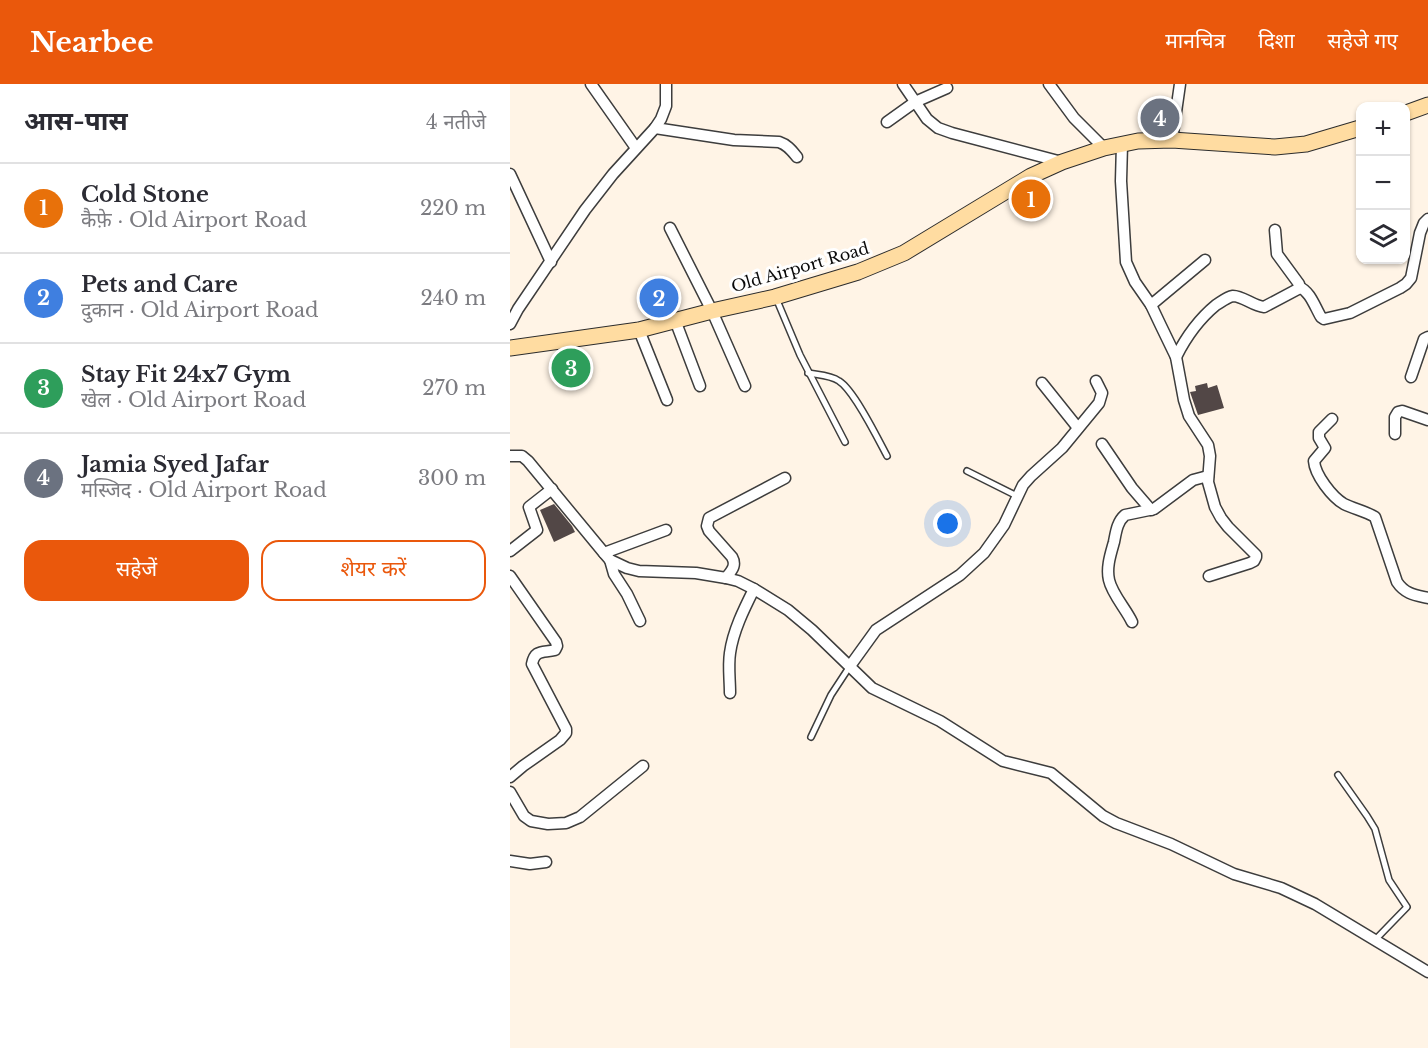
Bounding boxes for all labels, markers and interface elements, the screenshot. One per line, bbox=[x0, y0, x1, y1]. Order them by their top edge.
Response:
text: Nearbee bbox=[30, 25, 154, 60]
text: मानचित्र bbox=[1165, 28, 1225, 54]
text: दिशा bbox=[1258, 28, 1295, 54]
text: सहेजे गए bbox=[1328, 28, 1398, 54]
pin: 4 bbox=[1140, 96, 1180, 141]
map controls bbox=[1356, 102, 1410, 264]
button: + bbox=[1356, 102, 1410, 156]
text: आस-पास bbox=[24, 105, 128, 137]
text: 4 नतीजे bbox=[426, 110, 486, 134]
button: − bbox=[1356, 156, 1410, 210]
pin: 1 bbox=[1012, 176, 1050, 222]
text: Cold Stone bbox=[81, 181, 209, 208]
text: 1 bbox=[39, 196, 48, 220]
text: 220 m bbox=[420, 196, 486, 220]
text: कैफ़े · Old Airport Road bbox=[81, 208, 307, 232]
button: layers bbox=[1356, 210, 1410, 264]
street label: Old Airport Road bbox=[729, 238, 871, 296]
text: Pets and Care bbox=[81, 271, 238, 298]
pin: 2 bbox=[640, 276, 678, 320]
text: 2 bbox=[37, 286, 50, 310]
text: 240 m bbox=[421, 286, 486, 310]
text: दुकान · Old Airport Road bbox=[81, 298, 319, 322]
pin: 3 bbox=[552, 346, 590, 390]
text: Stay Fit 24x7 Gym bbox=[81, 361, 291, 388]
text: 3 bbox=[37, 376, 50, 400]
text: 270 m bbox=[422, 376, 486, 400]
text: खेल · Old Airport Road bbox=[81, 388, 306, 412]
text: Jamia Syed Jafar bbox=[81, 451, 269, 478]
text: 4 bbox=[37, 466, 50, 490]
text: 300 m bbox=[418, 466, 486, 490]
text: मस्जिद · Old Airport Road bbox=[81, 478, 327, 502]
your location bbox=[933, 509, 962, 538]
button: सहेजें bbox=[24, 540, 249, 601]
button: शेयर करें bbox=[261, 540, 486, 601]

